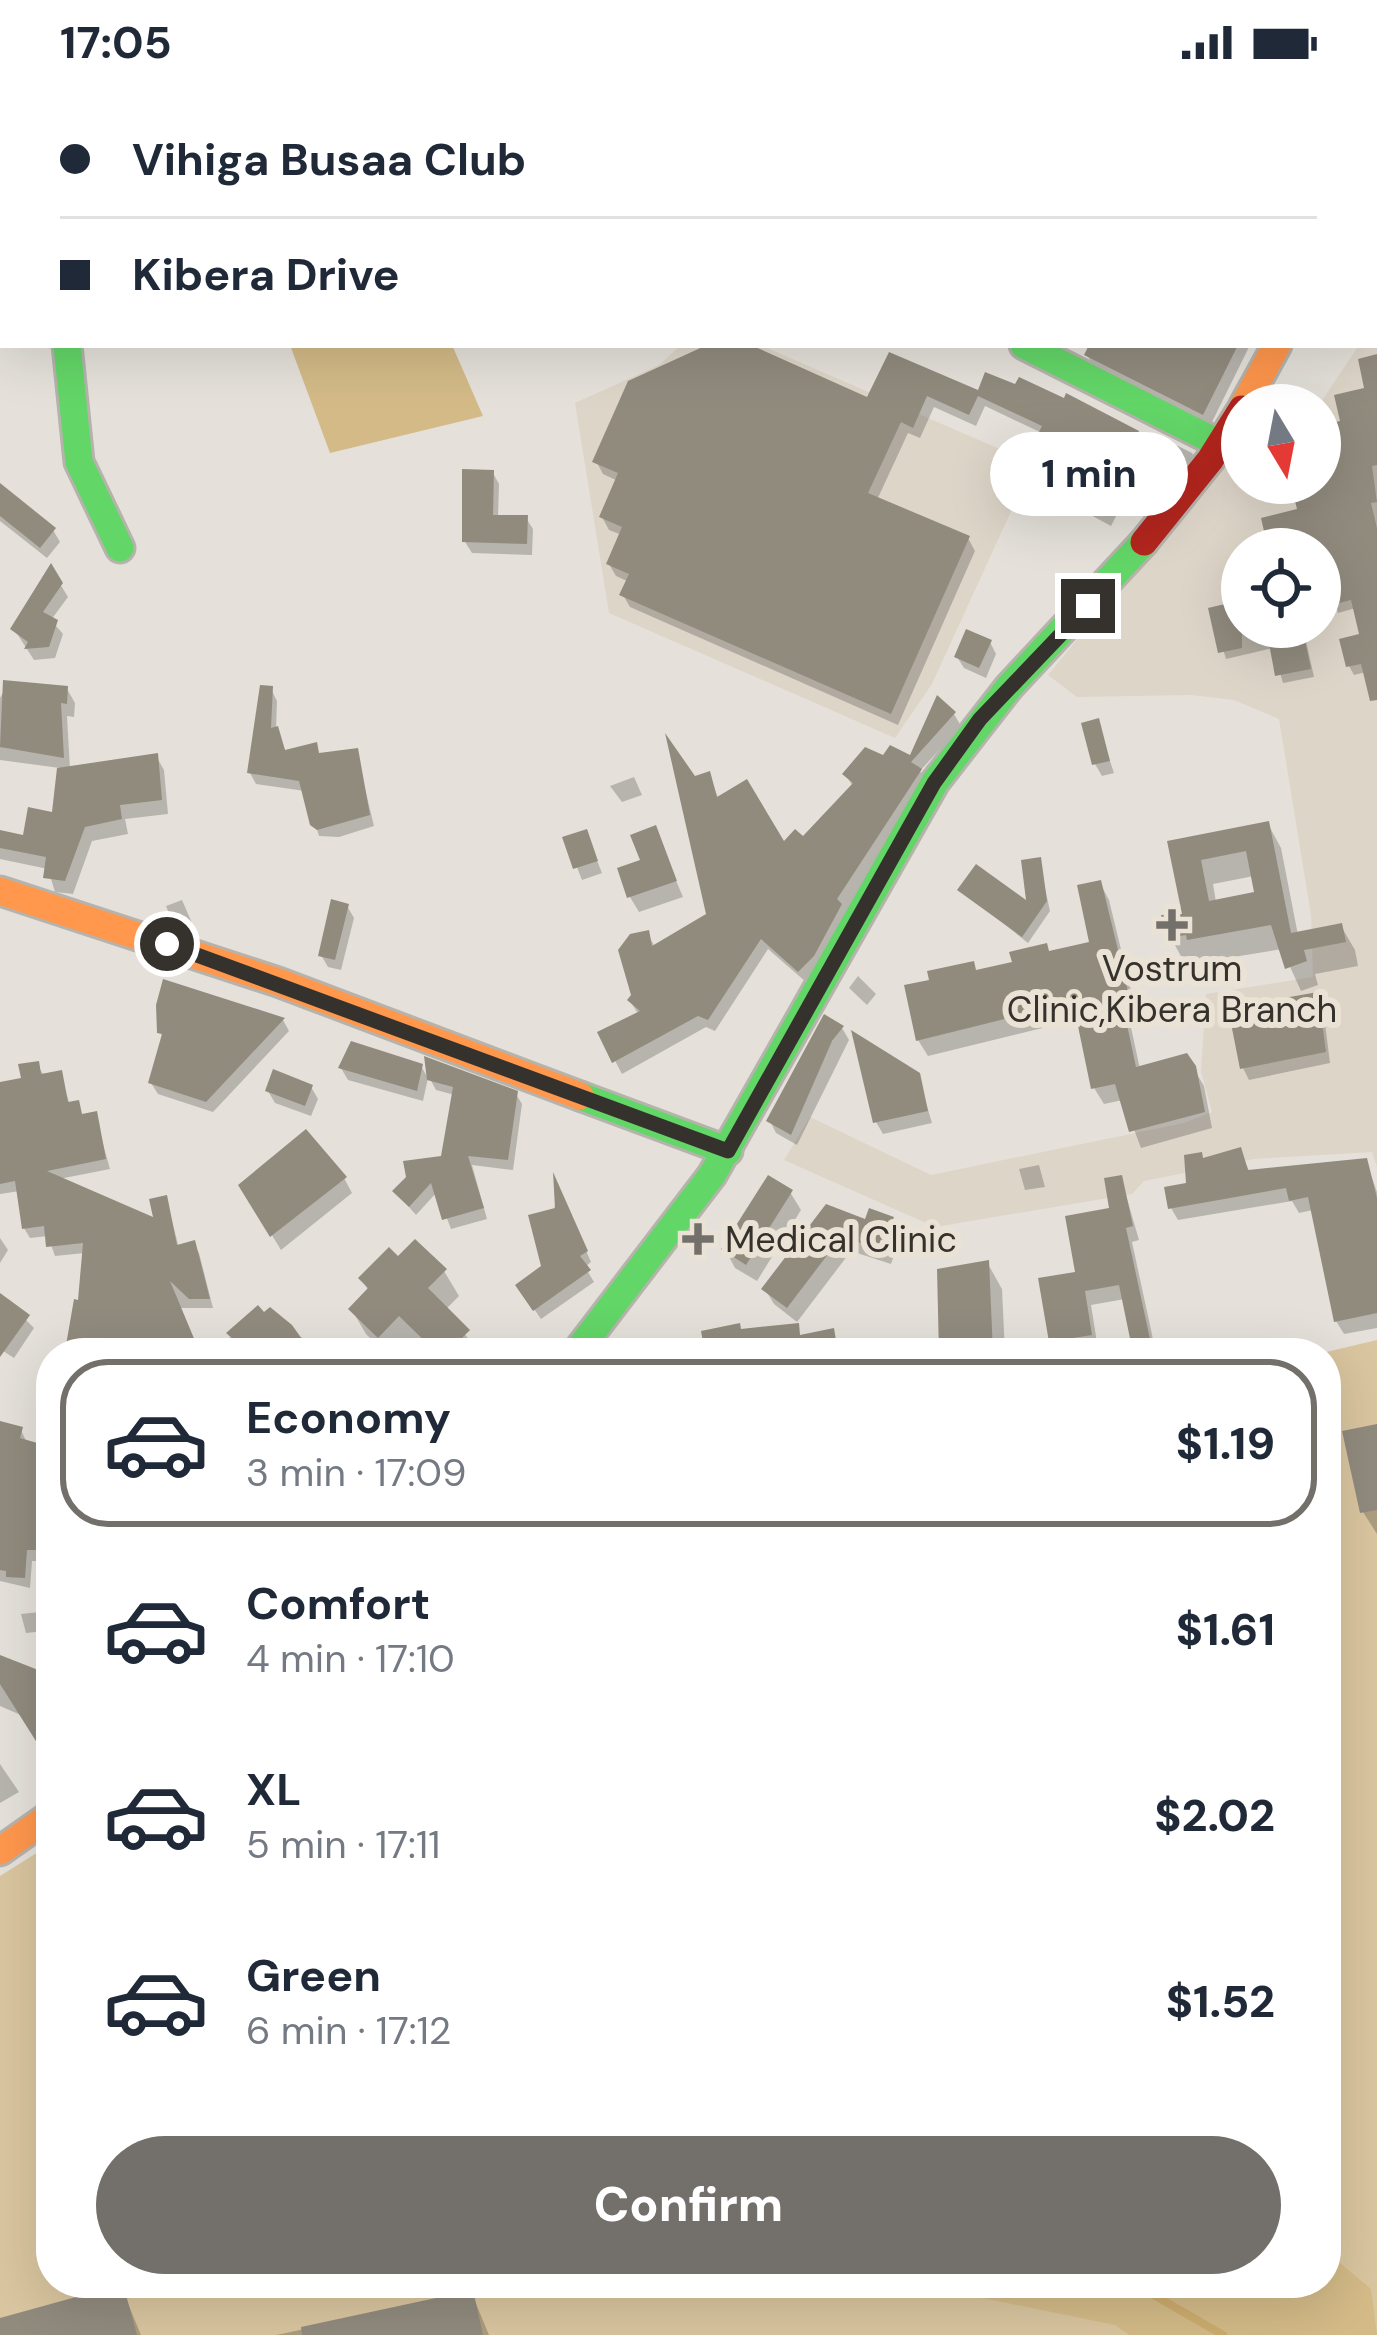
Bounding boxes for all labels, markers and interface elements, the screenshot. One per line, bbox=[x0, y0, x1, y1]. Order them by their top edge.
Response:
text: 17:05 bbox=[60, 13, 172, 72]
text: Vihiga Busaa Club bbox=[132, 130, 526, 189]
text: Kibera Drive bbox=[132, 245, 400, 304]
north arrow bbox=[1221, 384, 1341, 504]
map controls bbox=[1221, 384, 1341, 648]
callout: 1 min bbox=[989, 432, 1187, 516]
text: 1 min bbox=[1041, 448, 1137, 499]
button: locate bbox=[1221, 528, 1341, 648]
route end bbox=[1061, 579, 1115, 633]
marker: Vostrum Clinic,Kibera Branch bbox=[1156, 909, 1188, 941]
route start bbox=[140, 917, 194, 971]
place label: Vostrum Clinic,Kibera Branch bbox=[1007, 945, 1337, 1033]
place label: Medical Clinic bbox=[725, 1216, 957, 1263]
marker: Medical Clinic bbox=[682, 1223, 714, 1255]
text: Economy bbox=[246, 1388, 451, 1447]
icon: car bbox=[102, 1389, 210, 1497]
text: $1.19 bbox=[1176, 1414, 1275, 1473]
text: 3 min · 17:09 bbox=[246, 1447, 466, 1498]
text: Comfort bbox=[246, 1574, 430, 1633]
icon: car bbox=[102, 1575, 210, 1683]
text: $1.61 bbox=[1176, 1600, 1275, 1659]
text: 4 min · 17:10 bbox=[246, 1633, 455, 1684]
text: XL bbox=[246, 1760, 301, 1819]
icon: car bbox=[102, 1761, 210, 1869]
text: $2.02 bbox=[1154, 1786, 1275, 1845]
text: 5 min · 17:11 bbox=[246, 1819, 440, 1870]
text: Green bbox=[246, 1946, 381, 2005]
icon: car bbox=[102, 1947, 210, 2055]
text: $1.52 bbox=[1166, 1972, 1275, 2031]
text: 6 min · 17:12 bbox=[246, 2005, 451, 2056]
button: Confirm bbox=[96, 2136, 1281, 2274]

